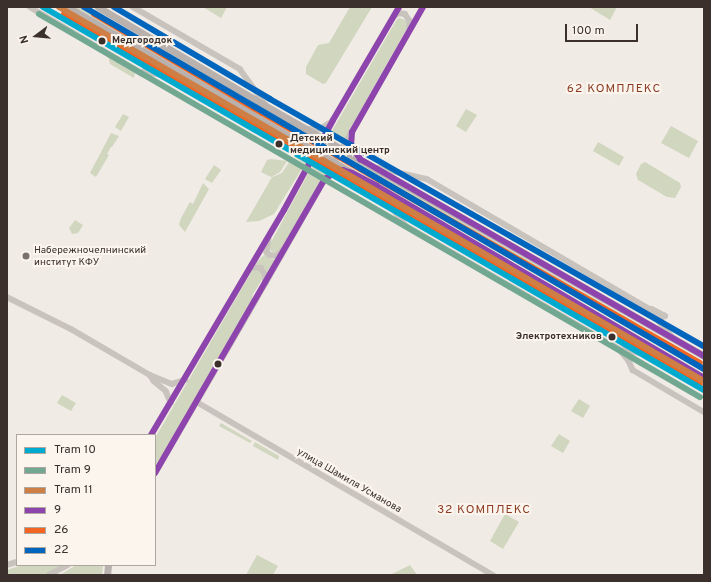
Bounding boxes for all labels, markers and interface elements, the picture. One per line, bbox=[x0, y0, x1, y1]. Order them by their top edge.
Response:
north arrow bbox=[16, 16, 56, 56]
scale bar bbox=[567, 16, 640, 42]
text: 100 m bbox=[572, 23, 605, 39]
text: N bbox=[17, 34, 32, 45]
marker: Медгородок bbox=[95, 34, 109, 48]
place label: Медгородок bbox=[112, 35, 172, 47]
district label: 62 КОМПЛЕКС bbox=[567, 83, 661, 97]
place label: Детский медицинский центр bbox=[290, 132, 390, 156]
marker: Детский медицинский центр bbox=[272, 137, 286, 151]
place label: Набережночелнинский институт КФУ bbox=[34, 244, 146, 268]
marker: Набережночелнинский институт КФУ bbox=[21, 251, 31, 261]
marker: Электротехников bbox=[605, 330, 619, 344]
place label: Электротехников bbox=[516, 331, 602, 343]
unlabelled marker bbox=[213, 359, 223, 369]
legend bbox=[16, 434, 156, 566]
text: Tram 10 bbox=[54, 442, 96, 458]
street label: улица Шамиля Усманова bbox=[295, 446, 403, 516]
text: Tram 9 bbox=[54, 462, 91, 478]
text: Tram 11 bbox=[54, 482, 93, 498]
text: 9 bbox=[54, 502, 61, 518]
district label: 32 КОМПЛЕКС bbox=[437, 504, 531, 518]
text: 26 bbox=[54, 522, 69, 538]
text: 22 bbox=[54, 542, 69, 558]

